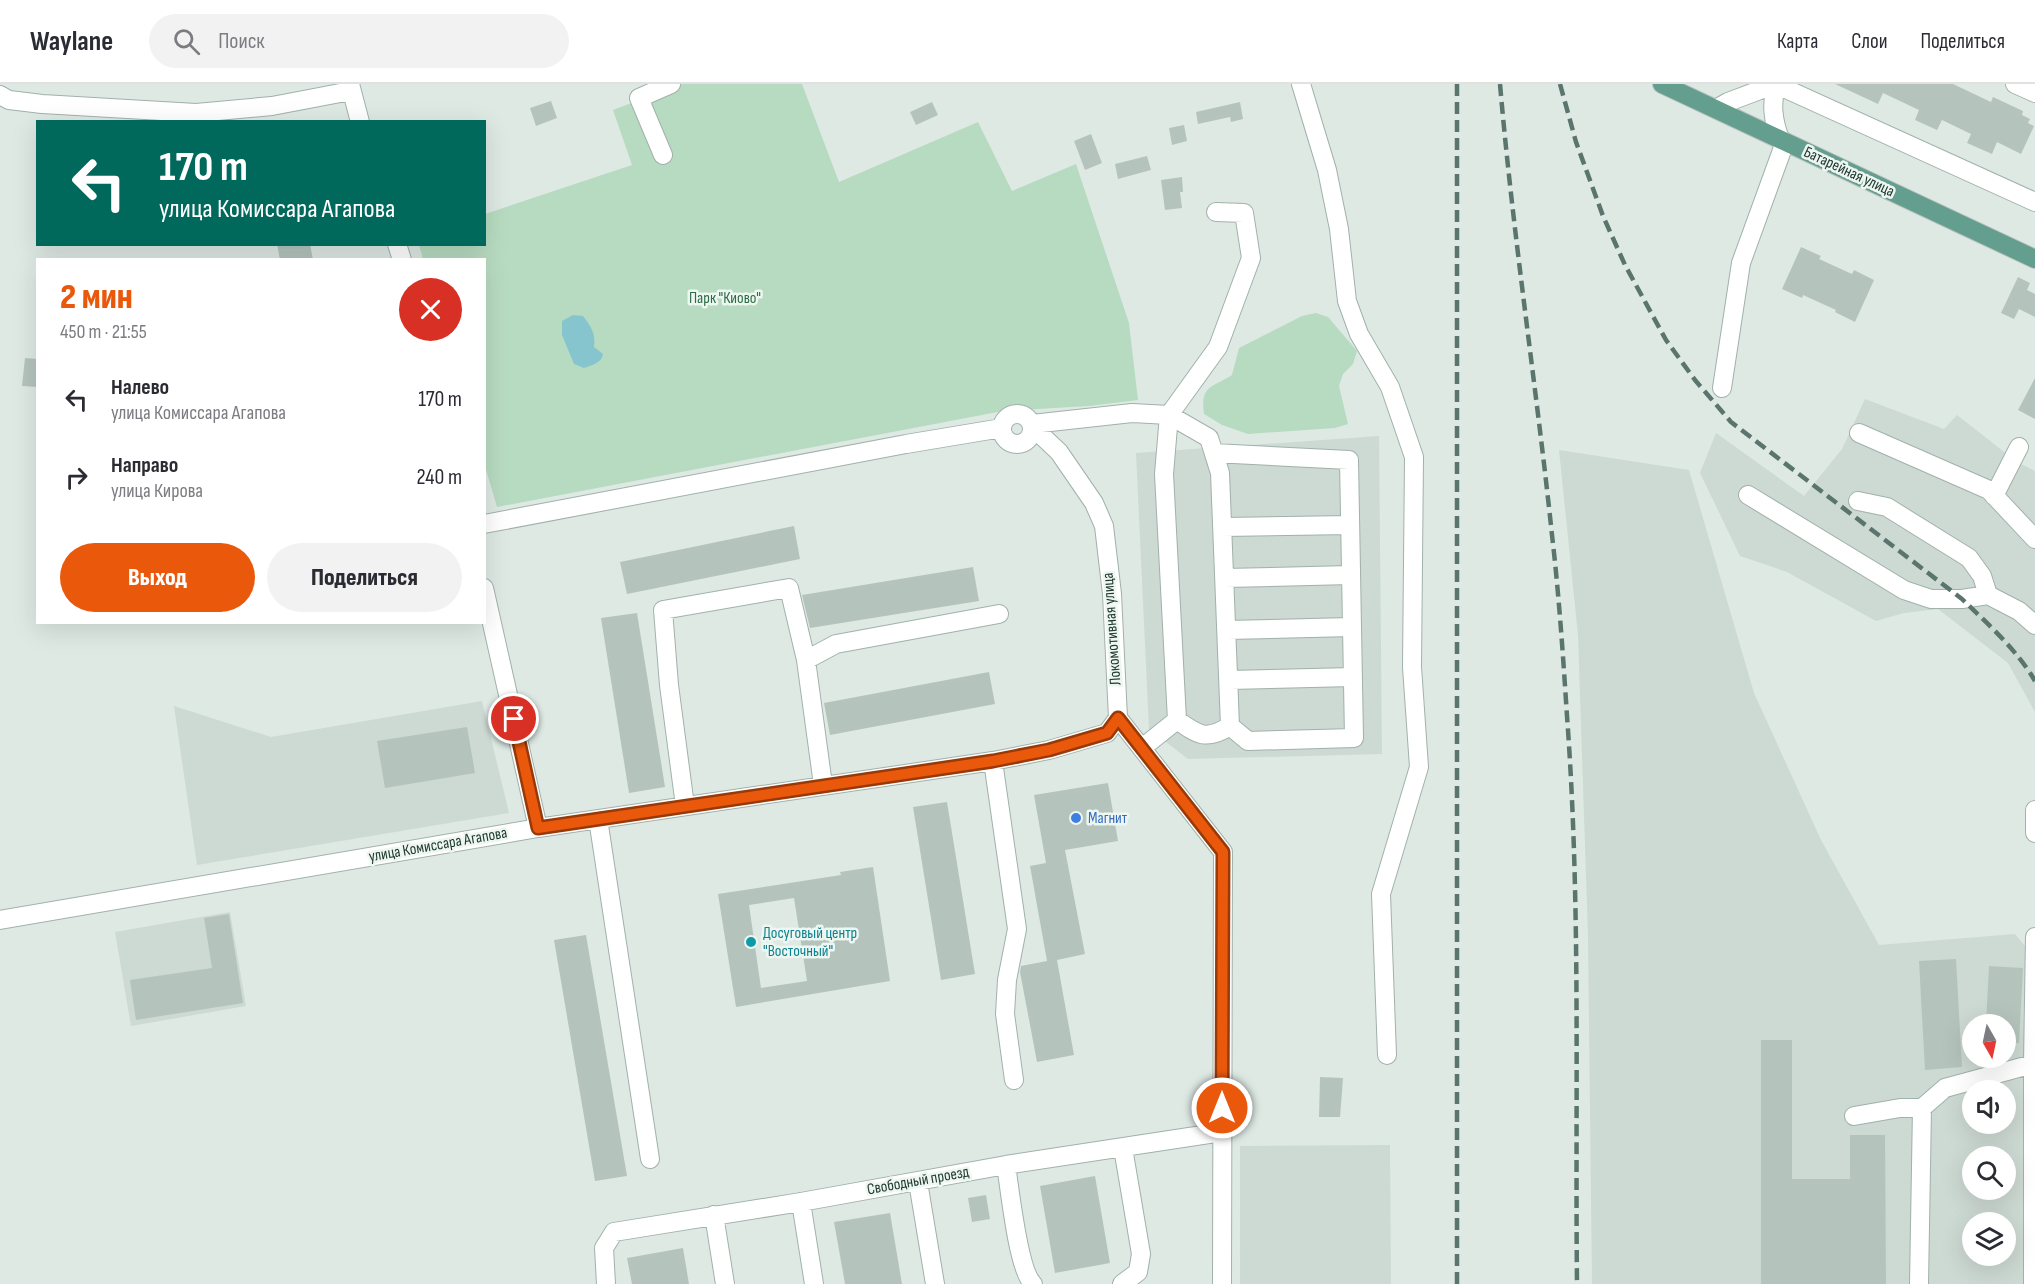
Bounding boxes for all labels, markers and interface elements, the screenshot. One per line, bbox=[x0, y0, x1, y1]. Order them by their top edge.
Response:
search box bbox=[149, 14, 569, 68]
text: Waylane bbox=[30, 25, 113, 58]
icon: search bbox=[170, 25, 203, 58]
text: Поиск bbox=[218, 28, 265, 55]
text: Карта bbox=[1777, 29, 1818, 54]
text: Слои bbox=[1851, 29, 1887, 54]
text: Поделиться bbox=[1920, 29, 2005, 54]
text: 170 m bbox=[159, 142, 248, 193]
street label: Батарейная улица bbox=[1801, 143, 1897, 201]
icon: left bbox=[60, 144, 138, 222]
text: улица Комиссара Агапова bbox=[159, 193, 395, 225]
text: 2 мин bbox=[60, 276, 133, 319]
button: close bbox=[399, 278, 462, 341]
park label: Парк "Киово" bbox=[689, 289, 761, 308]
text: 450 m · 21:55 bbox=[60, 320, 147, 344]
text: Налево bbox=[111, 374, 169, 401]
icon: left bbox=[60, 383, 93, 416]
text: 170 m bbox=[418, 386, 462, 413]
text: улица Комиссара Агапова bbox=[111, 401, 286, 425]
text: Направо bbox=[111, 452, 178, 479]
icon: right bbox=[60, 461, 93, 494]
text: 240 m bbox=[416, 464, 462, 491]
text: улица Кирова bbox=[111, 479, 203, 503]
button: Выход bbox=[60, 543, 255, 612]
button: Поделиться bbox=[267, 543, 462, 612]
street label: Локомотивная улица bbox=[1099, 572, 1125, 686]
pin bbox=[488, 693, 539, 744]
icon: arrive bbox=[497, 702, 530, 735]
place label: Магнит bbox=[1088, 809, 1128, 828]
marker: Магнит bbox=[1069, 811, 1083, 825]
street label: улица Комиссара Агапова bbox=[367, 823, 509, 867]
place label: Досуговый центр "Восточный" bbox=[763, 924, 857, 961]
marker: Досуговый центр "Восточный" bbox=[744, 935, 758, 949]
north arrow bbox=[1962, 1014, 2016, 1068]
map controls bbox=[1962, 1014, 2016, 1266]
position arrow bbox=[1190, 1076, 1254, 1140]
button: sound bbox=[1962, 1080, 2016, 1134]
button: search bbox=[1962, 1146, 2016, 1200]
street label: Свободный проезд bbox=[865, 1163, 971, 1199]
button: layers bbox=[1962, 1212, 2016, 1266]

